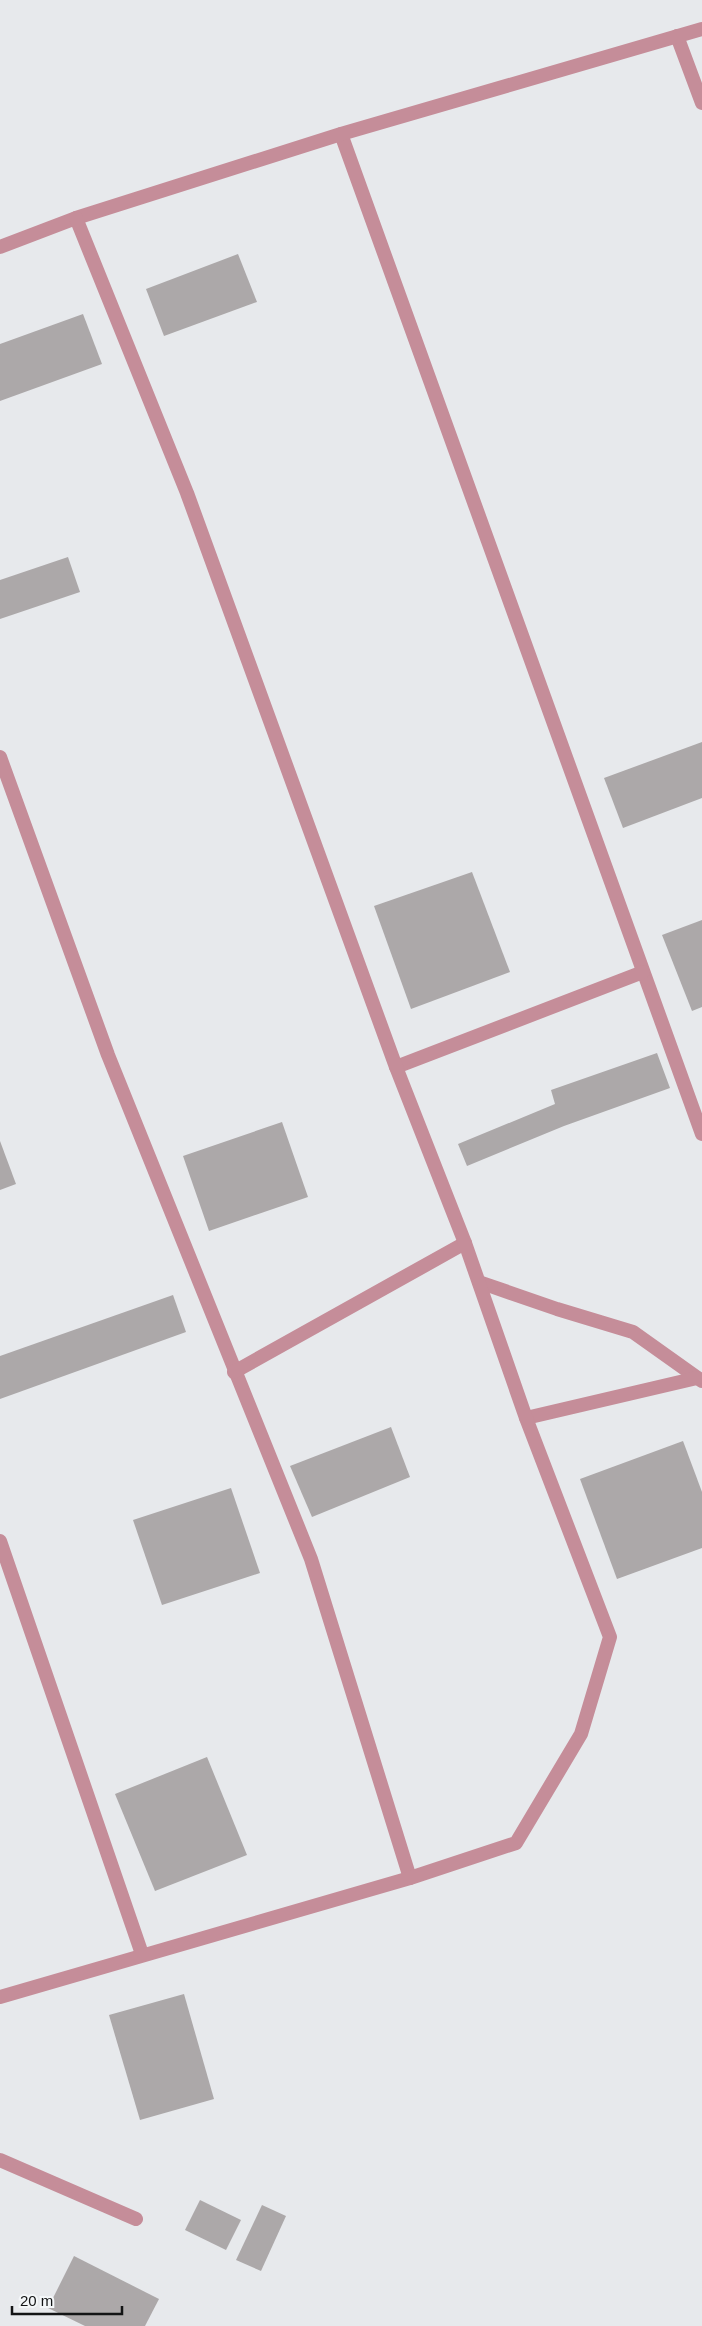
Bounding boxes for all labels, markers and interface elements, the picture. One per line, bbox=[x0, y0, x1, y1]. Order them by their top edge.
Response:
scale bar bbox=[12, 2284, 122, 2316]
text: 20 m bbox=[20, 2292, 53, 2309]

